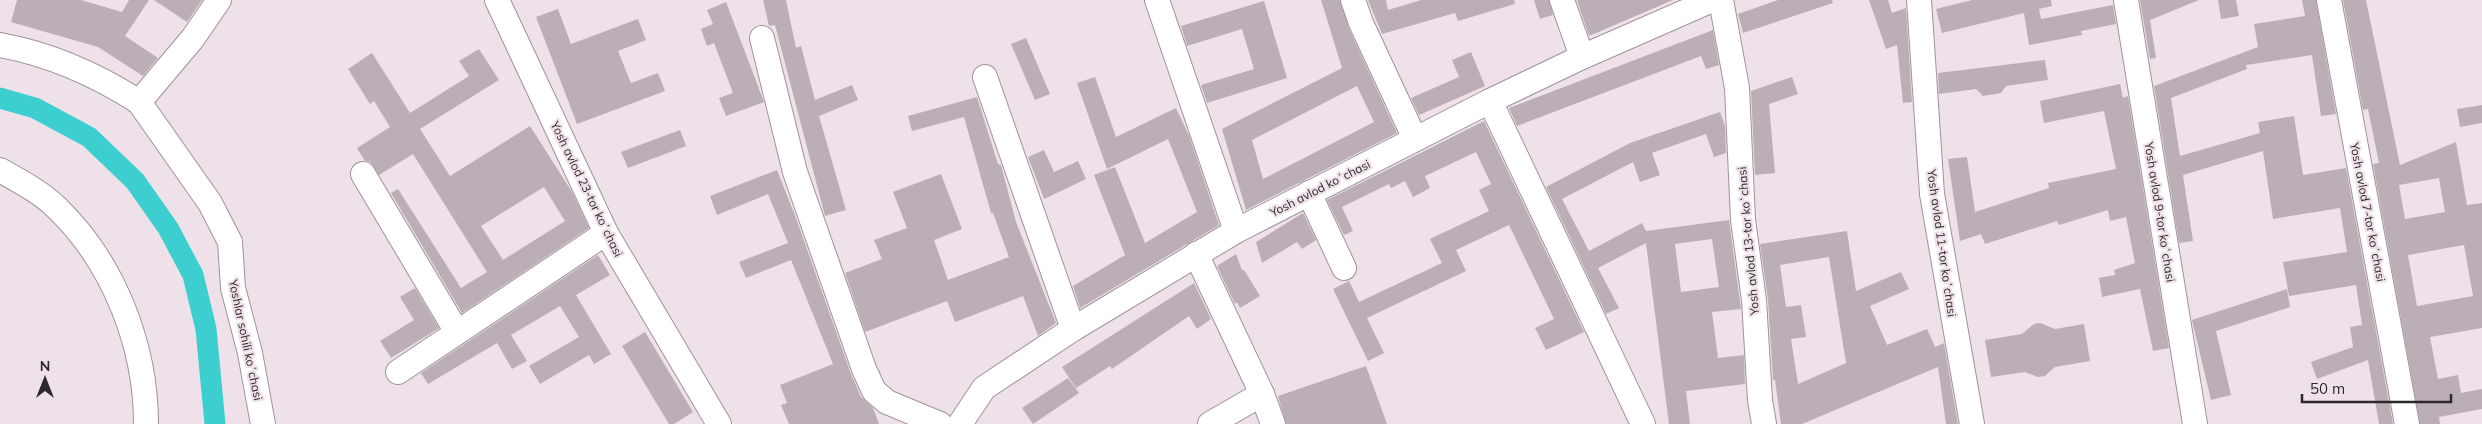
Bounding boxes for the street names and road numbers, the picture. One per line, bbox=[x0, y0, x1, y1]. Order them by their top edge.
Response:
street label: Yosh avlod 23-tor koʻchasi bbox=[547, 118, 626, 259]
street label: Yosh avlod 9-tor koʻchasi bbox=[2141, 140, 2178, 283]
street label: Yosh avlod 7-tor koʻchasi bbox=[2347, 140, 2389, 283]
street label: Yosh avlod koʻchasi bbox=[1266, 156, 1373, 220]
street label: Yosh avlod 13-tor koʻchasi bbox=[1734, 166, 1762, 317]
street label: Yosh avlod 11-tor koʻchasi bbox=[1924, 167, 1960, 318]
street label: Yoshlar sohili koʻchasi bbox=[226, 277, 266, 402]

